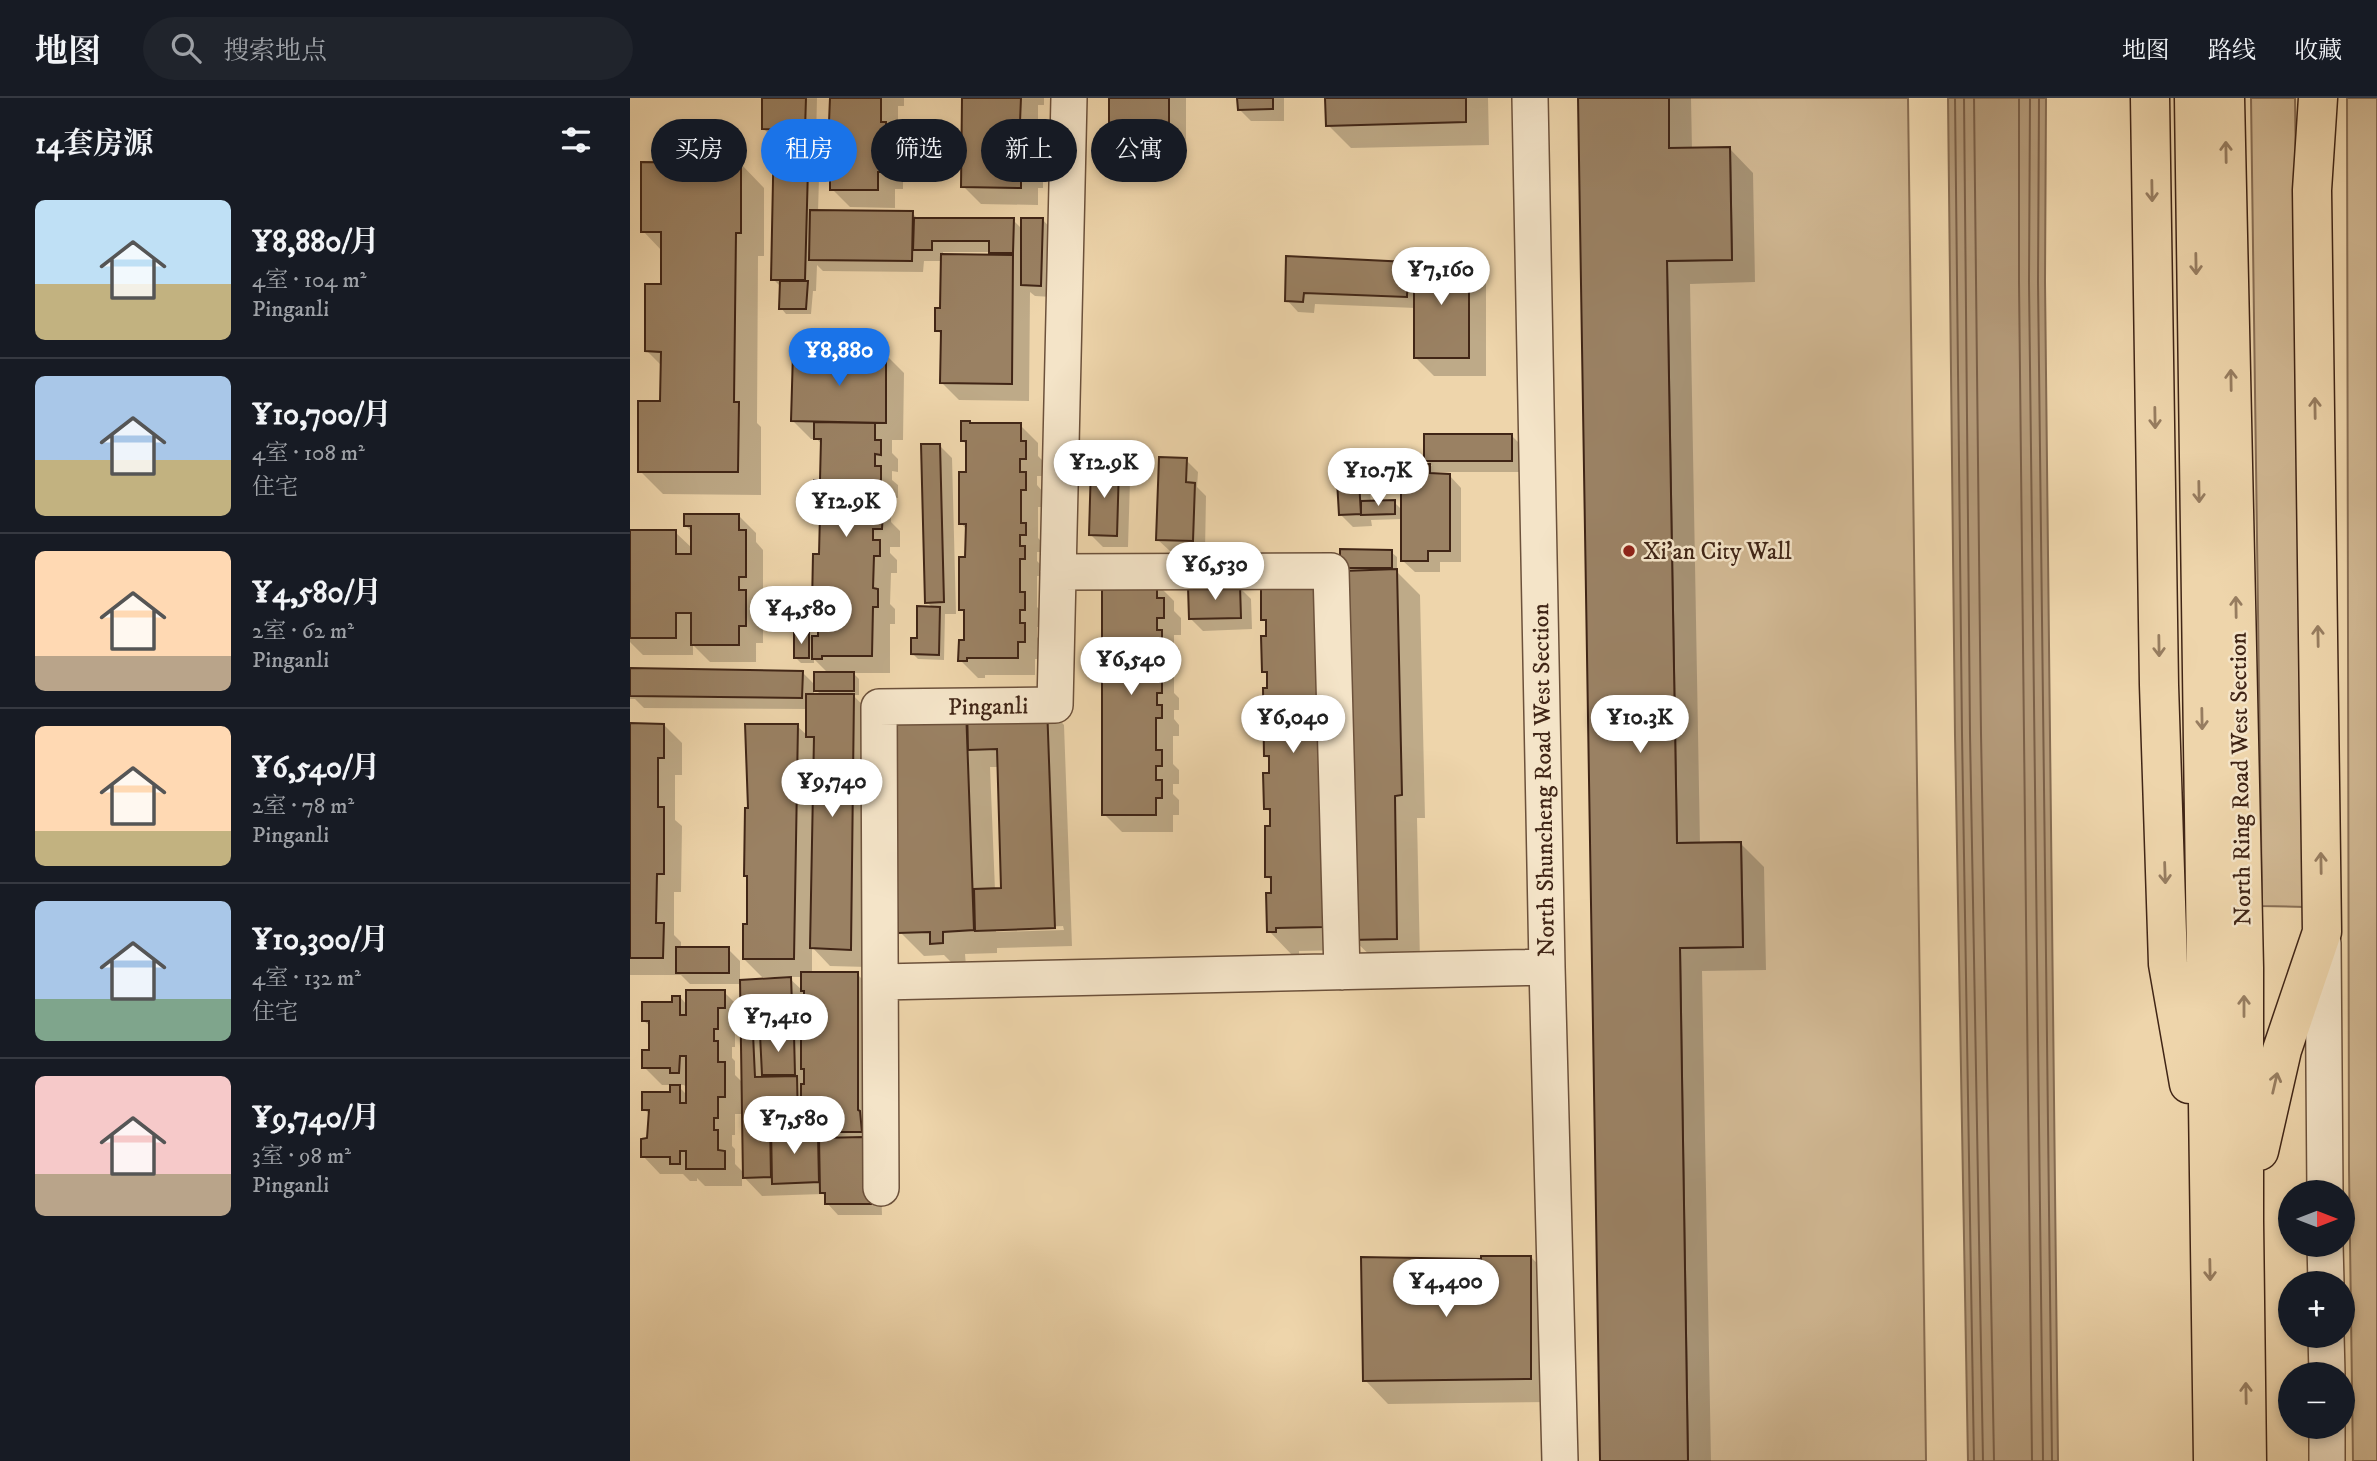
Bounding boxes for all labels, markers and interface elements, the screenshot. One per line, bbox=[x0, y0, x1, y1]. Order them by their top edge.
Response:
search box bbox=[143, 17, 633, 80]
icon: search bbox=[167, 29, 205, 67]
text: 地图 bbox=[35, 32, 101, 73]
text: 搜索地点 bbox=[223, 35, 327, 68]
text: 地图 bbox=[2122, 36, 2170, 66]
text: 路线 bbox=[2208, 36, 2256, 66]
text: 收藏 bbox=[2294, 36, 2342, 66]
chip: 买房 bbox=[651, 119, 747, 182]
chip: 租房 bbox=[761, 119, 857, 182]
chip: 筛选 bbox=[871, 119, 967, 182]
chip: 新上 bbox=[981, 119, 1077, 182]
chip: 公寓 bbox=[1091, 119, 1187, 182]
icon: filters bbox=[557, 121, 595, 159]
text: 14套房源 bbox=[35, 126, 153, 163]
one-way arrow bbox=[2219, 141, 2232, 164]
one-way arrow bbox=[2145, 179, 2159, 202]
text: ¥8,880/月 bbox=[252, 224, 380, 261]
icon: home bbox=[91, 228, 175, 312]
pin: ¥7,160 bbox=[1384, 248, 1498, 307]
one-way arrow bbox=[2190, 252, 2203, 275]
text: ¥7,160 bbox=[1408, 255, 1474, 284]
text: 4室 · 104 m² bbox=[252, 266, 367, 295]
text: Pinganli bbox=[252, 295, 329, 324]
pin: ¥8,880 bbox=[782, 328, 896, 388]
text: ¥8,880 bbox=[805, 336, 873, 365]
one-way arrow bbox=[2224, 368, 2237, 391]
text: ¥10,700/月 bbox=[252, 397, 392, 434]
one-way arrow bbox=[2308, 397, 2322, 420]
icon: home bbox=[91, 404, 175, 488]
one-way arrow bbox=[2148, 406, 2162, 429]
text: 4室 · 108 m² bbox=[252, 439, 365, 468]
pin: ¥12.9K bbox=[1047, 440, 1161, 500]
text: ¥12.9K bbox=[1070, 448, 1138, 477]
pin: ¥10.7K bbox=[1321, 448, 1435, 508]
text: ¥10.7K bbox=[1344, 456, 1412, 485]
text: 住宅 bbox=[252, 473, 298, 502]
pin: ¥12.9K bbox=[789, 480, 903, 539]
one-way arrow bbox=[2193, 480, 2206, 503]
text: ¥12.9K bbox=[812, 487, 880, 516]
place label: Xi'an City Wall bbox=[1643, 537, 1793, 567]
pin: ¥6,530 bbox=[1158, 542, 1272, 602]
marker: Xi'an City Wall bbox=[1621, 543, 1637, 559]
text: ¥6,530 bbox=[1182, 550, 1248, 579]
text: ¥4,580/月 bbox=[252, 575, 382, 612]
icon: home bbox=[91, 579, 175, 663]
pin: ¥4,580 bbox=[744, 587, 858, 646]
text: ¥4,580 bbox=[766, 594, 836, 623]
one-way arrow bbox=[2229, 596, 2242, 619]
street label: North Shuncheng Road West Section bbox=[1526, 602, 1562, 957]
text: 2室 · 62 m² bbox=[252, 617, 354, 646]
one-way arrow bbox=[2311, 624, 2325, 647]
street label: North Ring Road West Section bbox=[2223, 631, 2259, 926]
one-way arrow bbox=[2152, 634, 2165, 657]
pin: ¥6,540 bbox=[1074, 638, 1188, 697]
text: ¥6,540 bbox=[1096, 645, 1166, 674]
text: Pinganli bbox=[252, 646, 329, 675]
street label: Pinganli bbox=[948, 691, 1029, 723]
pin: ¥6,040 bbox=[1236, 696, 1350, 755]
pin: ¥10.3K bbox=[1583, 696, 1697, 755]
text: ¥6,040 bbox=[1257, 703, 1329, 732]
text: ¥10.3K bbox=[1607, 703, 1673, 732]
one-way arrow bbox=[2196, 707, 2209, 730]
text: ¥6,540/月 bbox=[252, 750, 380, 787]
icon: home bbox=[91, 754, 175, 838]
pin: ¥9,740 bbox=[775, 760, 889, 819]
text: ¥9,740 bbox=[797, 767, 867, 796]
text: 2室 · 78 m² bbox=[252, 792, 354, 821]
text: Pinganli bbox=[252, 821, 329, 850]
one-way arrow bbox=[2315, 852, 2328, 875]
one-way arrow bbox=[2158, 861, 2172, 884]
text: ¥10,300/月 bbox=[252, 922, 389, 959]
icon: home bbox=[91, 929, 175, 1013]
text: 4室 · 132 m² bbox=[252, 964, 361, 993]
pin: ¥7,410 bbox=[721, 995, 835, 1054]
one-way arrow bbox=[2237, 995, 2251, 1018]
text: 住宅 bbox=[252, 998, 298, 1027]
text: ¥7,410 bbox=[744, 1002, 812, 1031]
one-way arrow bbox=[2268, 1072, 2282, 1095]
pin: ¥7,580 bbox=[737, 1096, 851, 1156]
text: ¥9,740/月 bbox=[252, 1100, 380, 1137]
icon: home bbox=[91, 1104, 175, 1188]
text: ¥7,580 bbox=[760, 1104, 828, 1133]
text: 3室 · 98 m² bbox=[252, 1142, 351, 1171]
text: Pinganli bbox=[252, 1171, 329, 1200]
north arrow bbox=[2278, 1180, 2356, 1256]
map controls bbox=[2278, 1180, 2355, 1439]
one-way arrow bbox=[2203, 1258, 2217, 1281]
pin: ¥4,400 bbox=[1389, 1260, 1503, 1319]
text: ¥4,400 bbox=[1409, 1267, 1483, 1296]
button: + bbox=[2278, 1271, 2355, 1348]
button: − bbox=[2278, 1362, 2355, 1439]
one-way arrow bbox=[2239, 1382, 2253, 1405]

